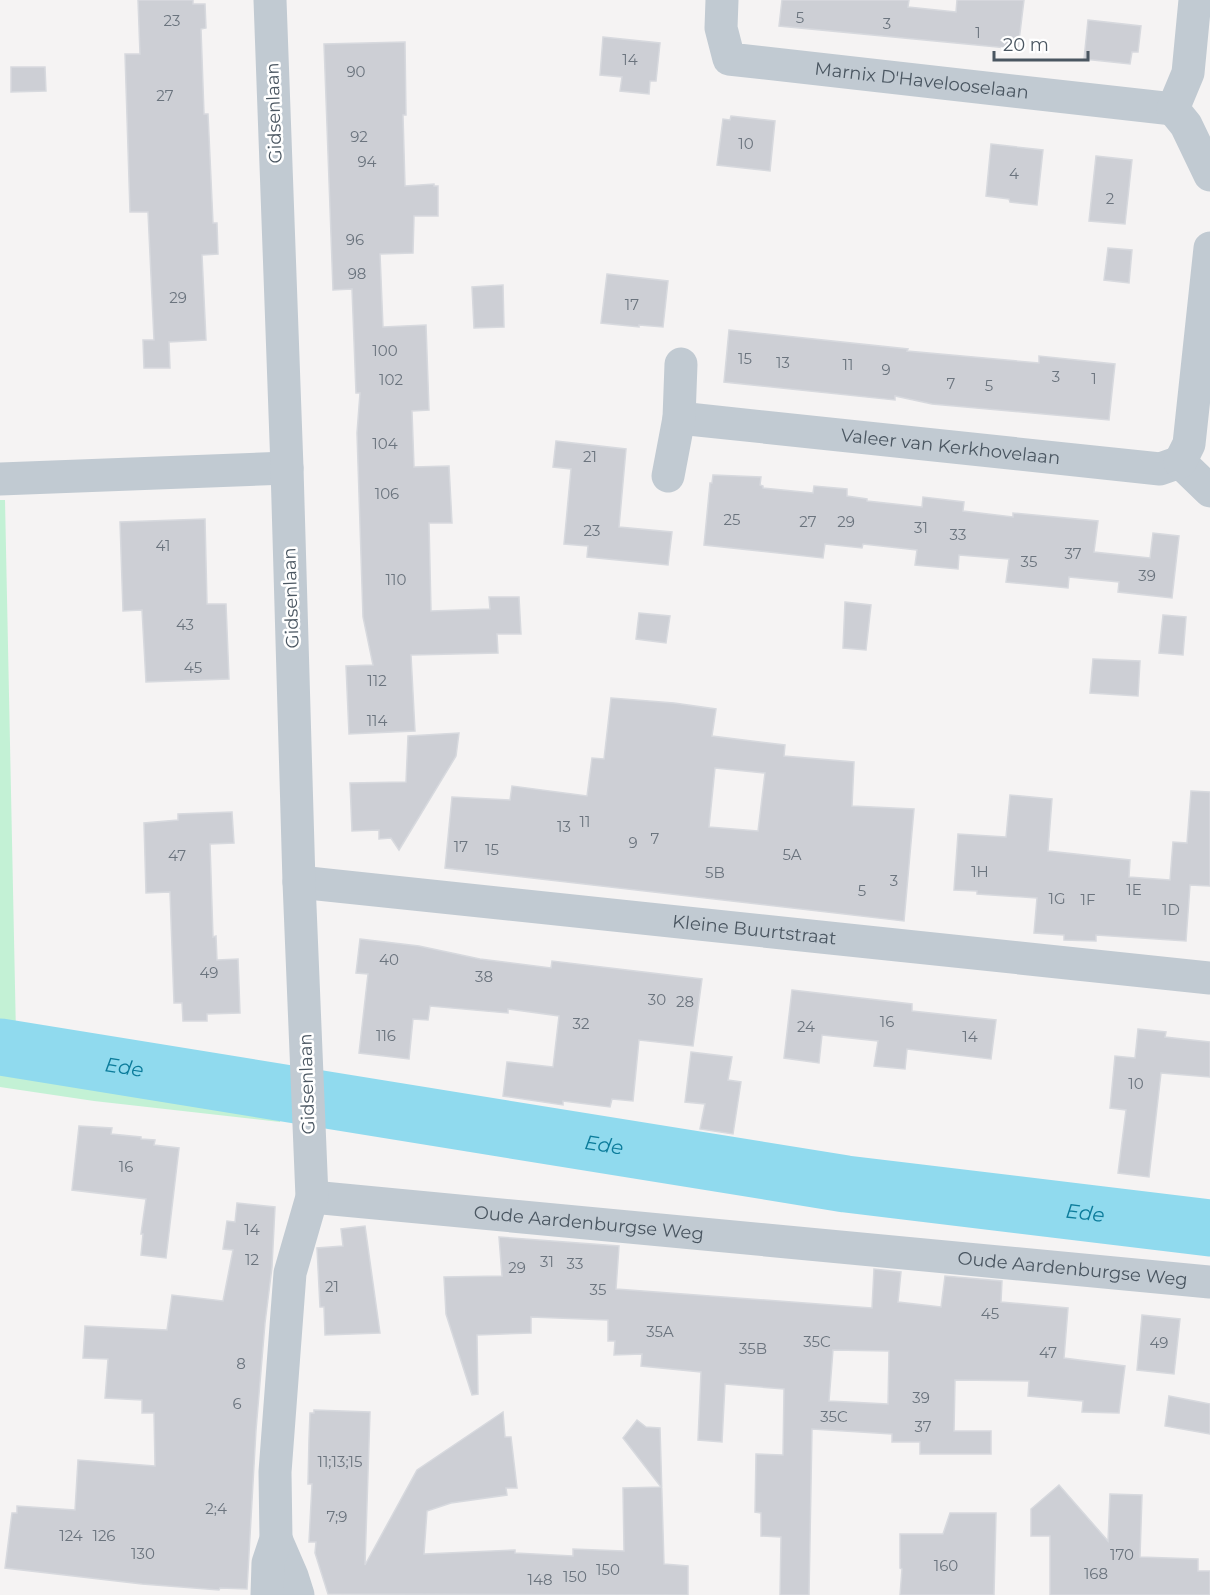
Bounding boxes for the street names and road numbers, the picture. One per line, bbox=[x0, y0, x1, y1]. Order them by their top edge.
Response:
street label: Marnix D'Havelooselaan bbox=[814, 58, 1030, 104]
street label: Gidsenlaan bbox=[261, 62, 287, 164]
street label: Valeer van Kerkhovelaan bbox=[840, 424, 1061, 469]
street label: Gidsenlaan bbox=[278, 547, 304, 649]
street label: Kleine Buurtstraat bbox=[671, 910, 838, 950]
street label: Gidsenlaan bbox=[294, 1033, 320, 1135]
street label: Oude Aardenburgse Weg bbox=[473, 1201, 705, 1245]
street label: Oude Aardenburgse Weg bbox=[957, 1247, 1189, 1291]

